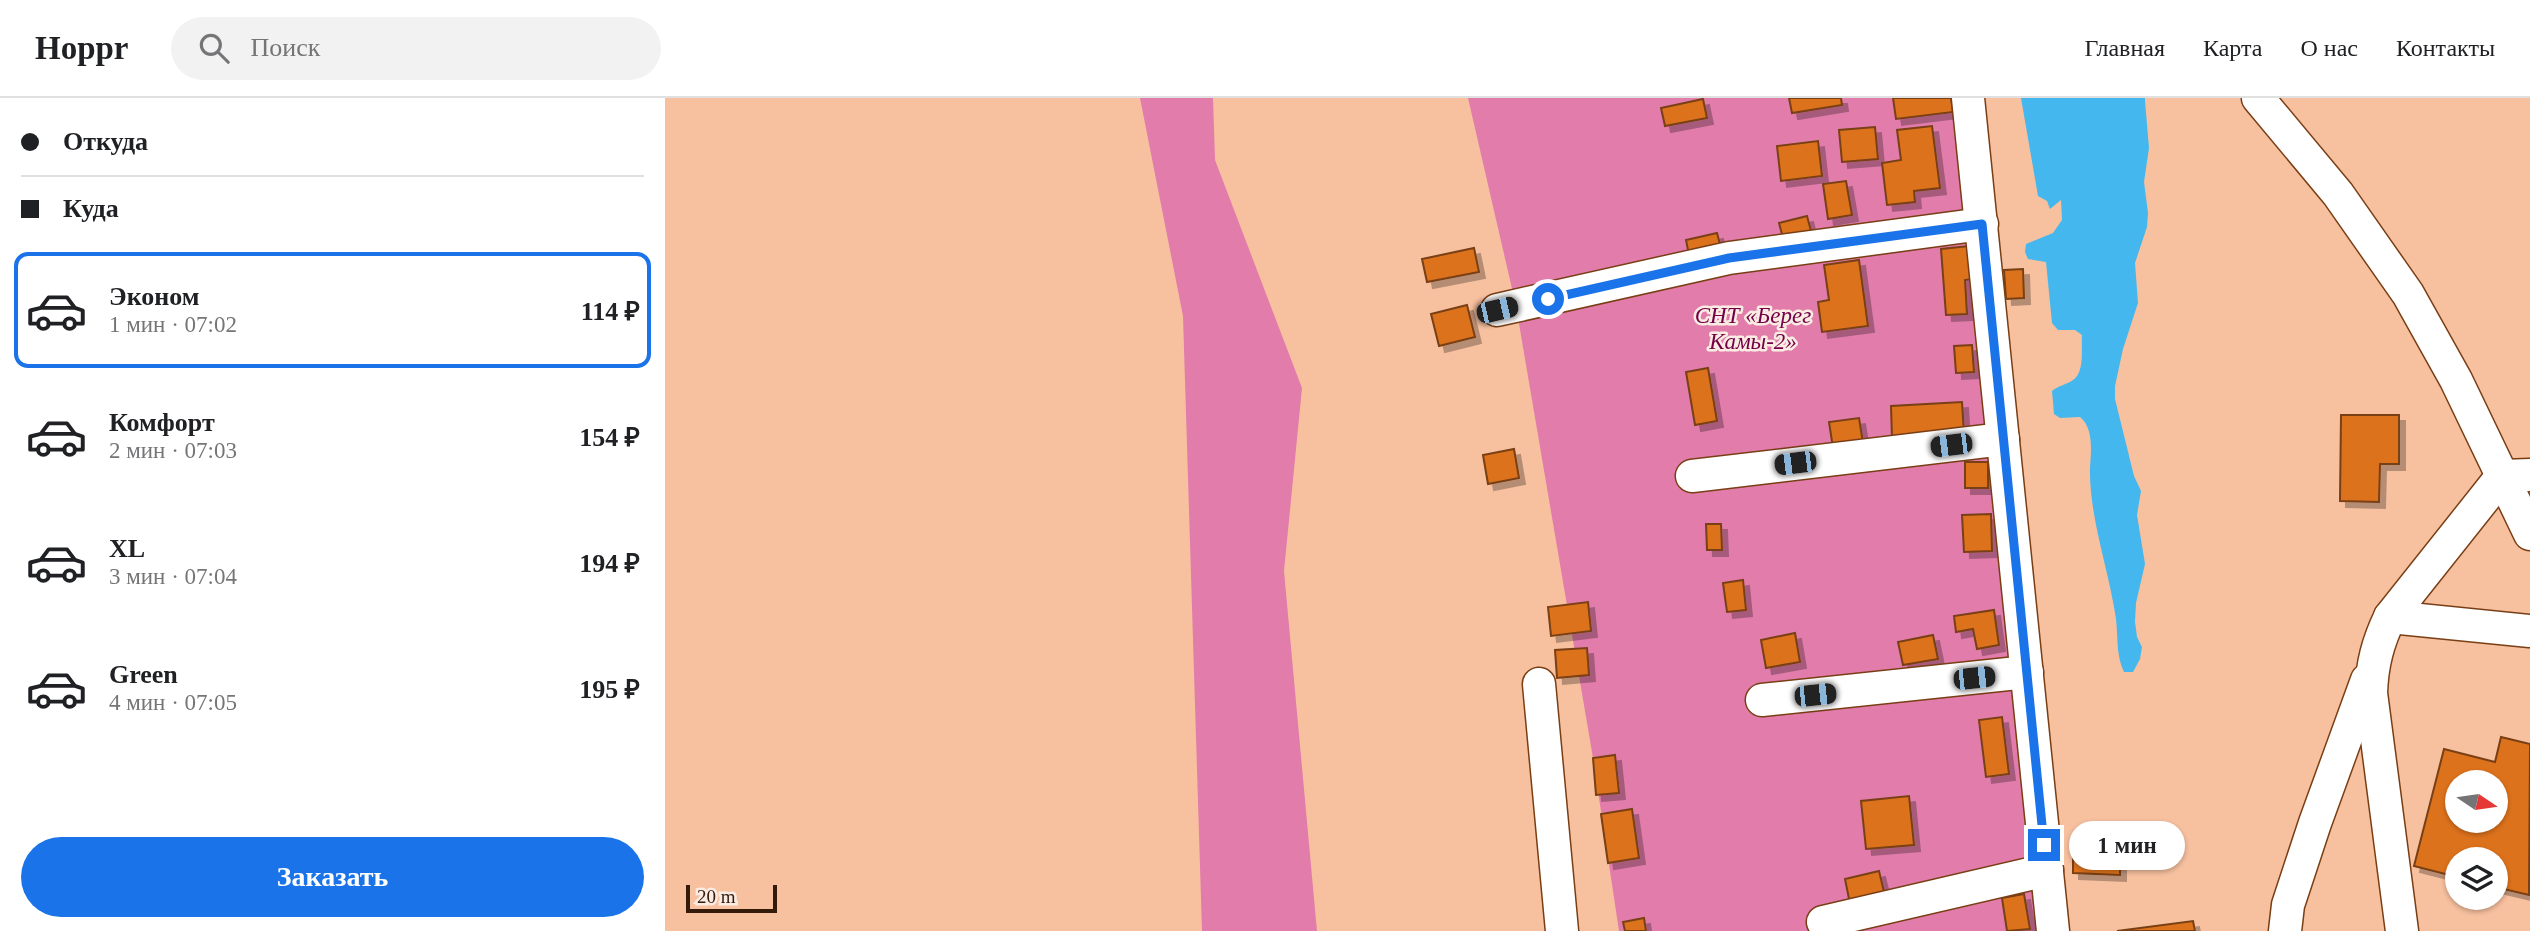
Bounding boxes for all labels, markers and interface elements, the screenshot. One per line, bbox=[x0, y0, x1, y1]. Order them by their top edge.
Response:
search box bbox=[171, 17, 661, 80]
icon: search bbox=[195, 29, 233, 67]
text: Hoppr bbox=[35, 30, 129, 66]
text: Поиск bbox=[251, 33, 320, 62]
text: Главная bbox=[2084, 35, 2165, 61]
text: Карта bbox=[2203, 35, 2262, 61]
text: О нас bbox=[2300, 35, 2358, 61]
text: Контакты bbox=[2396, 35, 2495, 61]
text: Откуда bbox=[63, 127, 148, 156]
text: Куда bbox=[63, 194, 119, 223]
icon: car bbox=[25, 279, 88, 342]
text: Эконом bbox=[109, 282, 199, 311]
route start bbox=[1532, 283, 1564, 315]
car bbox=[1475, 295, 1520, 325]
text: 114 ₽ bbox=[581, 297, 640, 326]
park label: СНТ «Берег Камы-2» bbox=[1695, 303, 1811, 354]
text: 1 мин · 07:02 bbox=[109, 312, 237, 337]
icon: car bbox=[25, 405, 88, 468]
text: Комфорт bbox=[109, 408, 215, 437]
text: 154 ₽ bbox=[579, 423, 640, 452]
car bbox=[1929, 432, 1974, 458]
text: 2 мин · 07:03 bbox=[109, 438, 237, 463]
car bbox=[1773, 450, 1818, 476]
icon: car bbox=[25, 531, 88, 594]
text: XL bbox=[109, 534, 145, 563]
text: 194 ₽ bbox=[579, 549, 640, 578]
text: 3 мин · 07:04 bbox=[109, 564, 237, 589]
icon: car bbox=[25, 657, 88, 720]
text: Green bbox=[109, 660, 178, 689]
car bbox=[1953, 665, 1996, 691]
text: 195 ₽ bbox=[579, 675, 640, 704]
car bbox=[1794, 682, 1837, 708]
text: 4 мин · 07:05 bbox=[109, 690, 237, 715]
north arrow bbox=[2445, 770, 2508, 833]
map controls bbox=[2445, 770, 2508, 910]
callout: 1 мин bbox=[2069, 820, 2184, 870]
route end bbox=[2028, 829, 2060, 861]
text: 1 мин bbox=[2097, 833, 2157, 858]
button: Заказать bbox=[21, 837, 644, 917]
button: layers bbox=[2445, 847, 2508, 910]
scale bar bbox=[686, 882, 777, 914]
text: 20 m bbox=[697, 886, 736, 907]

